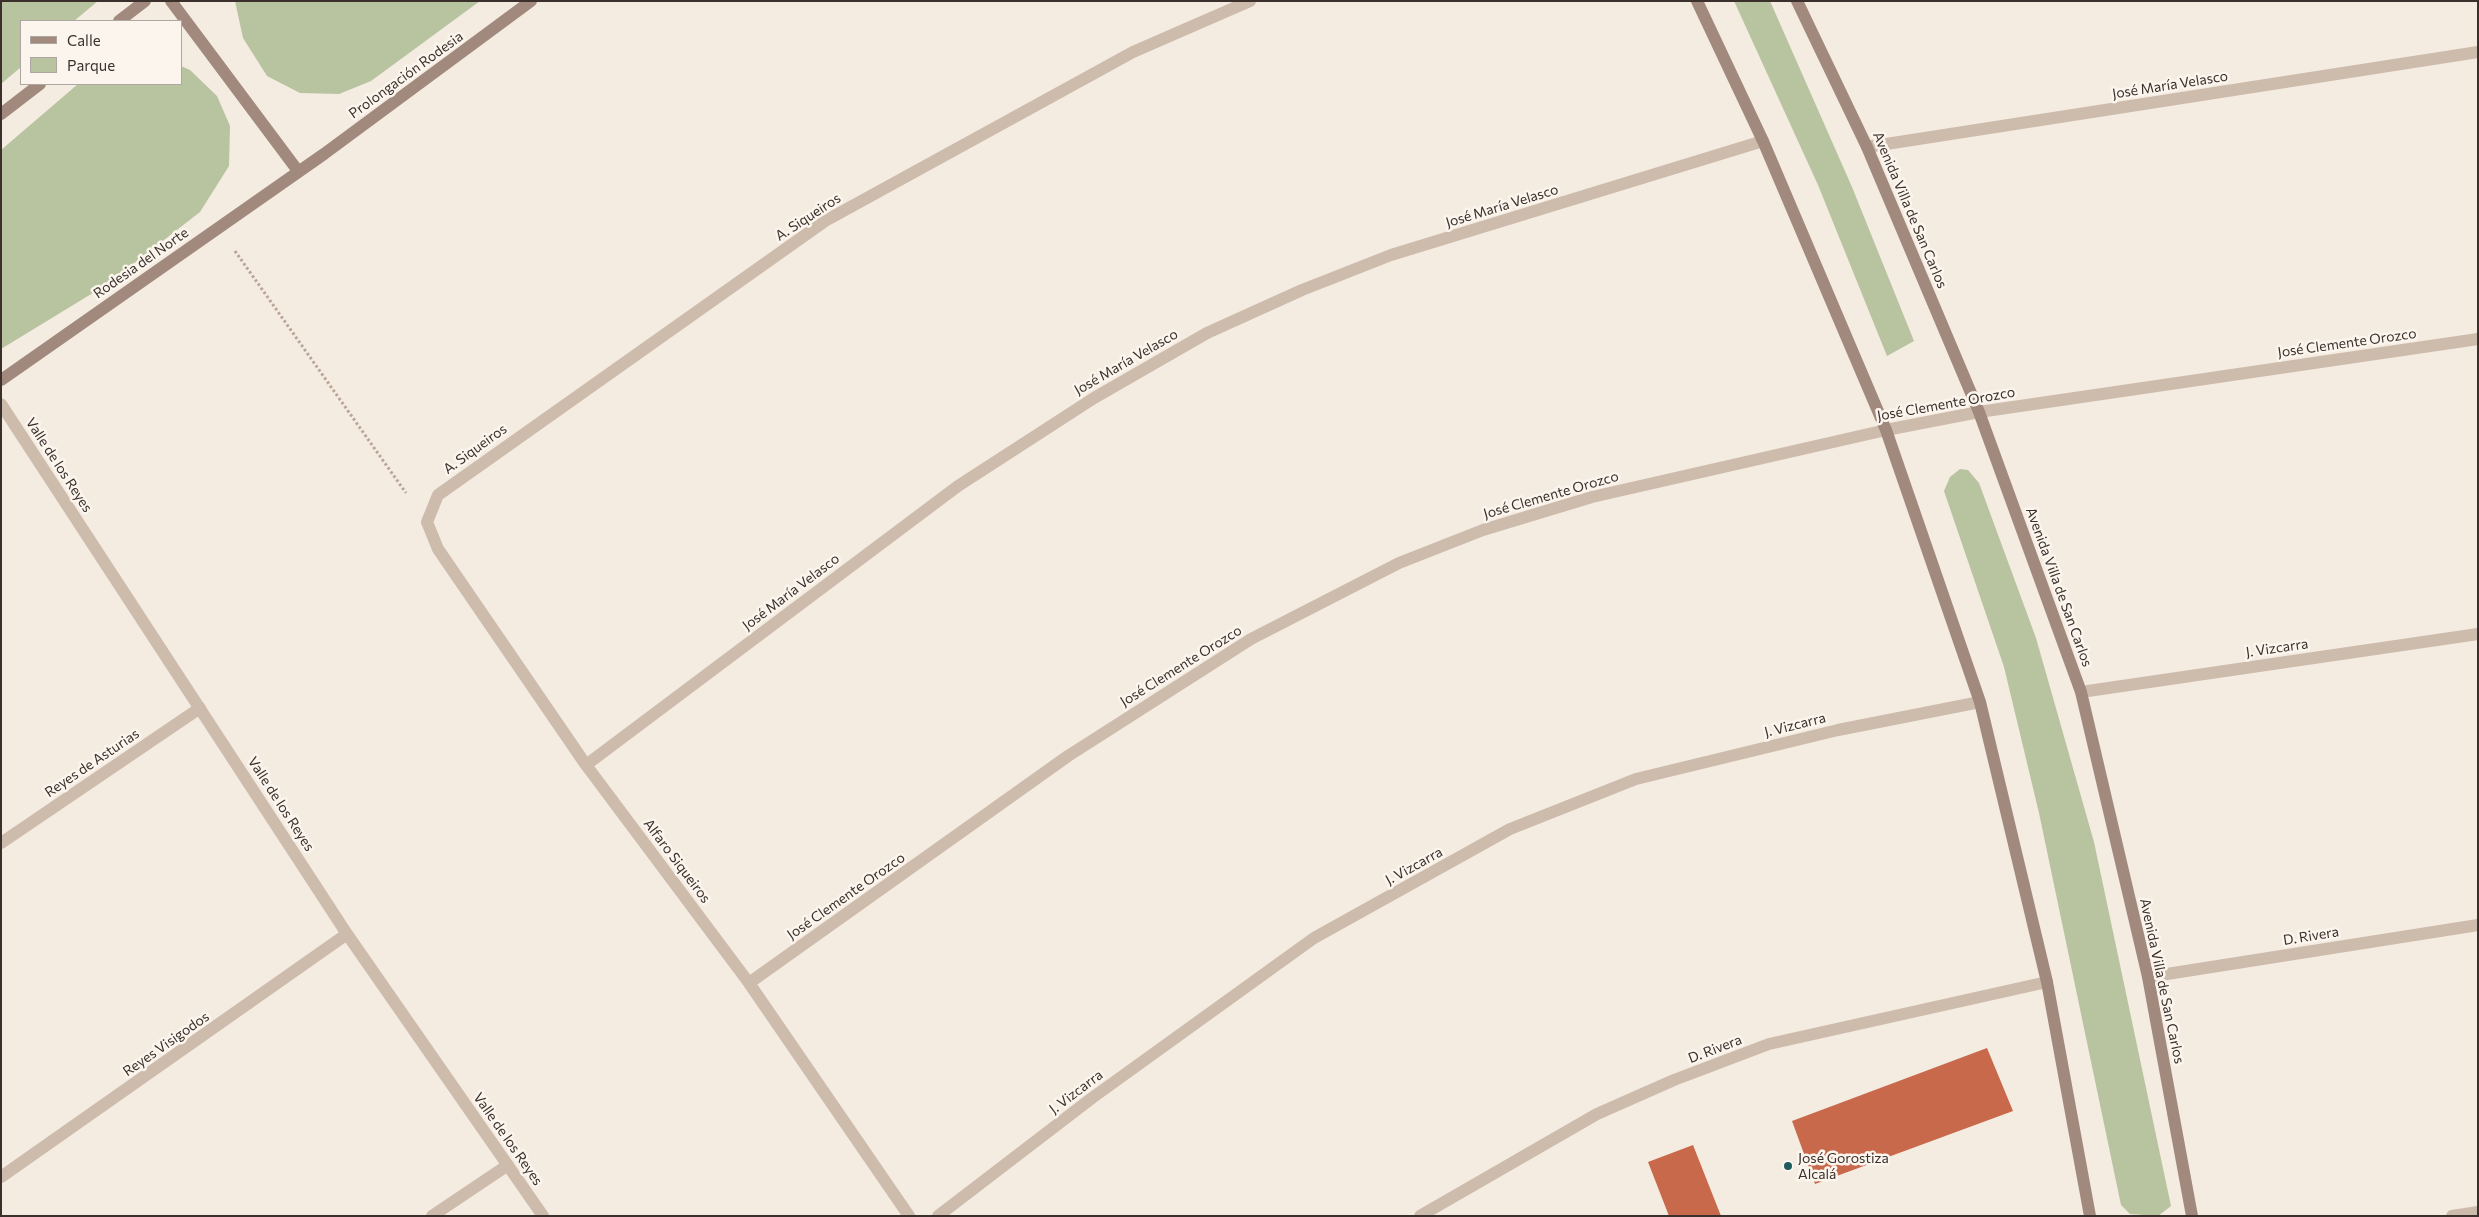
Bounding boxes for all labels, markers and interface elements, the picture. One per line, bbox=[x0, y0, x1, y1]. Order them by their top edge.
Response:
legend bbox=[20, 20, 182, 85]
street label: Prolongación Rodesia bbox=[346, 28, 466, 122]
text: Calle bbox=[67, 31, 101, 49]
text: Parque bbox=[67, 56, 115, 74]
street label: José María Velasco bbox=[2111, 68, 2229, 102]
street label: Avenida Villa de San Carlos bbox=[1869, 129, 1951, 291]
street label: José María Velasco bbox=[1444, 181, 1560, 231]
street label: A. Siqueiros bbox=[772, 190, 844, 244]
street label: Rodesia del Norte bbox=[90, 224, 192, 302]
street label: José María Velasco bbox=[1071, 325, 1181, 399]
street label: José Clemente Orozco bbox=[2277, 325, 2417, 361]
street label: José Clemente Orozco bbox=[1876, 384, 2016, 424]
street label: Valle de los Reyes bbox=[22, 415, 96, 515]
street label: A. Siqueiros bbox=[440, 420, 510, 478]
street label: José Clemente Orozco bbox=[1481, 468, 1621, 522]
street label: Avenida Villa de San Carlos bbox=[2022, 505, 2096, 669]
street label: José María Velasco bbox=[739, 550, 843, 634]
street label: José Clemente Orozco bbox=[1117, 622, 1245, 710]
street label: J. Vizcarra bbox=[2245, 635, 2309, 661]
street label: J. Vizcarra bbox=[1762, 709, 1828, 741]
street label: Reyes de Asturias bbox=[42, 725, 142, 801]
street label: Valle de los Reyes bbox=[244, 754, 318, 854]
street label: Alfaro Siqueiros bbox=[640, 816, 714, 906]
street label: J. Vizcarra bbox=[1382, 843, 1446, 889]
street label: José Clemente Orozco bbox=[784, 849, 908, 943]
street label: Avenida Villa de San Carlos bbox=[2136, 897, 2188, 1065]
street label: D. Rivera bbox=[2282, 923, 2340, 949]
street label: Reyes Visigodos bbox=[120, 1008, 212, 1080]
street label: D. Rivera bbox=[1686, 1031, 1744, 1067]
street label: J. Vizcarra bbox=[1046, 1066, 1106, 1118]
street label: Valle de los Reyes bbox=[470, 1089, 546, 1189]
place label: José Gorostiza Alcalá bbox=[1798, 1150, 1889, 1182]
marker: José Gorostiza Alcalá bbox=[1782, 1160, 1794, 1172]

